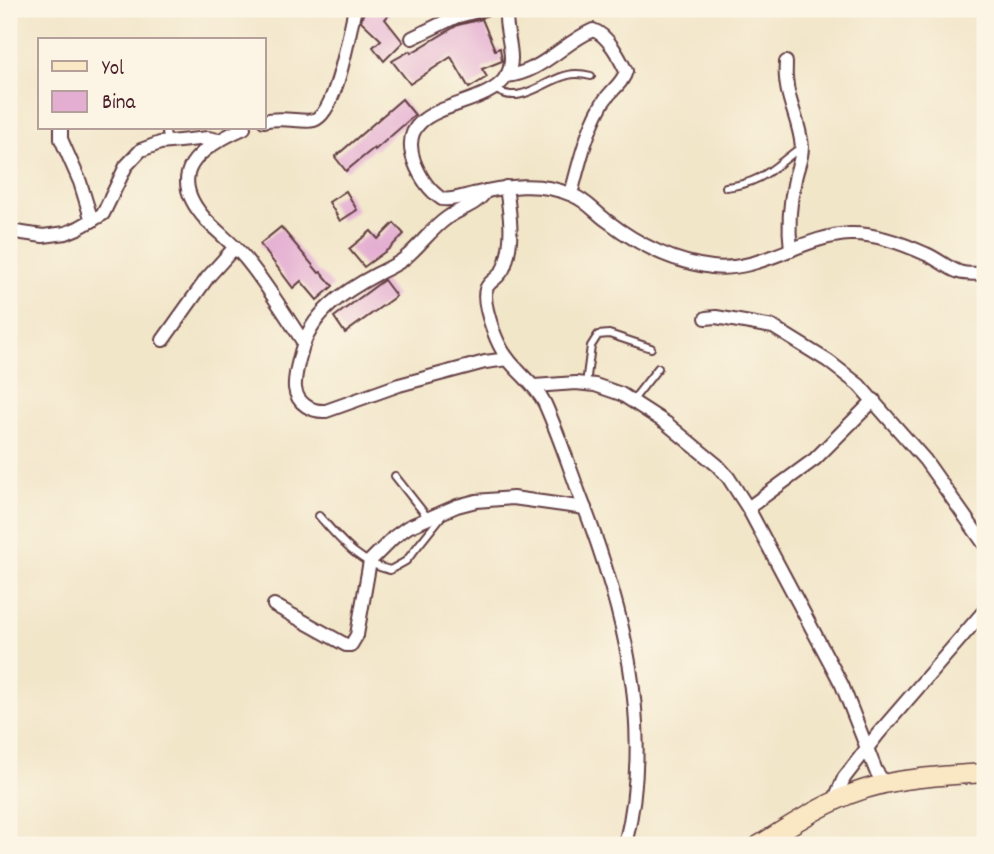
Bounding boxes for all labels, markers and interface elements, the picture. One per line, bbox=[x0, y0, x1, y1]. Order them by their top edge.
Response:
legend bbox=[38, 38, 266, 130]
text: Yol bbox=[102, 55, 124, 85]
text: Bina bbox=[102, 89, 136, 119]

